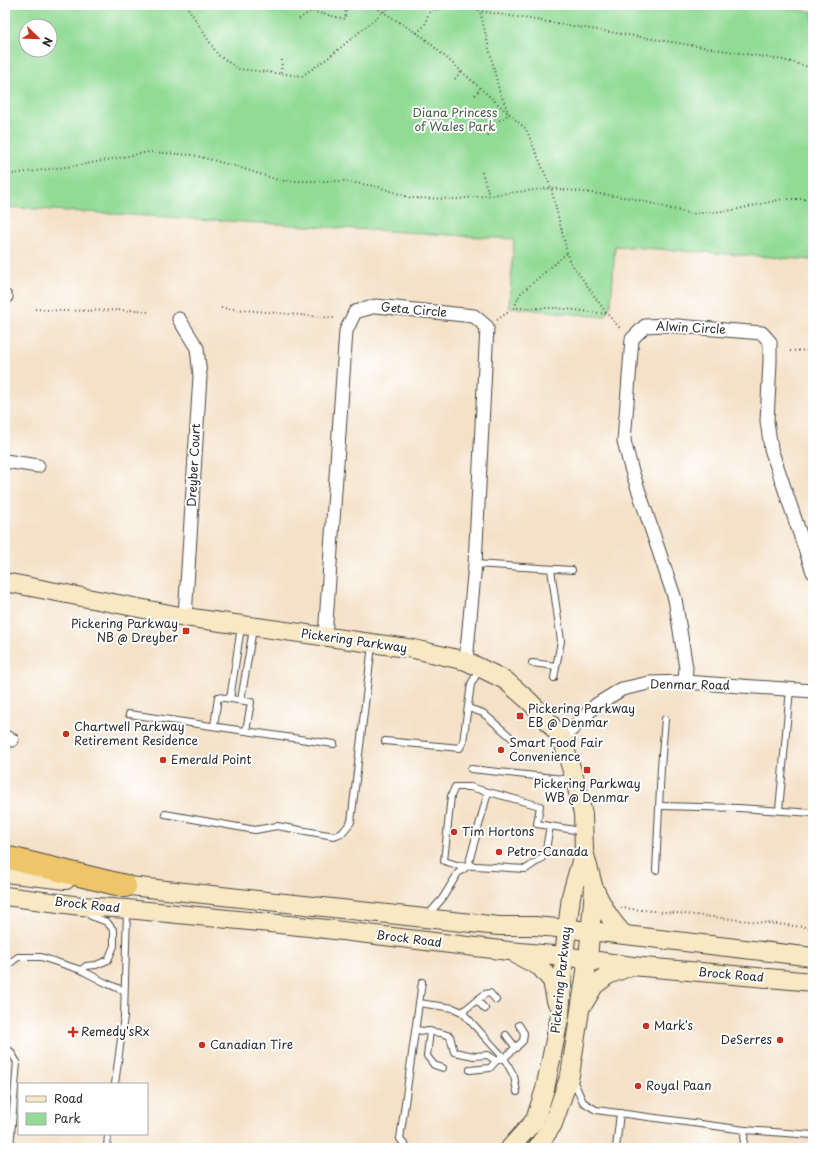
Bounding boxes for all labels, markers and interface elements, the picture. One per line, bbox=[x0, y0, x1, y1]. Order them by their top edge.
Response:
north arrow bbox=[18, 18, 58, 58]
text: N bbox=[38, 35, 57, 50]
park label: Diana Princess of Wales Park bbox=[413, 103, 498, 135]
street label: Geta Circle bbox=[380, 297, 448, 321]
street label: Alwin Circle bbox=[656, 316, 727, 338]
street label: Dreyber Court bbox=[182, 423, 204, 507]
place label: Pickering Parkway NB @ Dreyber bbox=[71, 614, 178, 646]
street label: Pickering Parkway bbox=[300, 624, 408, 656]
marker: Pickering Parkway NB @ Dreyber bbox=[181, 626, 191, 636]
street label: Denmar Road bbox=[650, 674, 730, 694]
place label: Pickering Parkway EB @ Denmar bbox=[528, 699, 635, 731]
marker: Pickering Parkway EB @ Denmar bbox=[515, 711, 525, 721]
place label: Chartwell Parkway Retirement Residence bbox=[74, 717, 199, 749]
marker: Chartwell Parkway Retirement Residence bbox=[61, 729, 71, 739]
place label: Smart Food Fair Convenience bbox=[509, 733, 604, 765]
marker: Smart Food Fair Convenience bbox=[496, 745, 506, 755]
place label: Emerald Point bbox=[171, 750, 252, 768]
marker: Emerald Point bbox=[158, 755, 168, 765]
marker: Pickering Parkway WB @ Denmar bbox=[582, 765, 592, 775]
place label: Pickering Parkway WB @ Denmar bbox=[533, 774, 641, 806]
place label: Tim Hortons bbox=[462, 822, 535, 840]
marker: Tim Hortons bbox=[449, 827, 459, 837]
place label: Petro-Canada bbox=[507, 842, 589, 860]
marker: Petro-Canada bbox=[494, 847, 504, 857]
street label: Brock Road bbox=[53, 892, 121, 916]
street label: Brock Road bbox=[375, 925, 443, 951]
street label: Pickering Parkway bbox=[545, 926, 575, 1034]
street label: Brock Road bbox=[697, 962, 765, 986]
place label: Mark's bbox=[654, 1016, 693, 1034]
marker: Mark's bbox=[641, 1021, 651, 1031]
place label: Remedy'sRx bbox=[81, 1022, 149, 1040]
marker: Remedy'sRx bbox=[68, 1027, 78, 1037]
place label: DeSerres bbox=[721, 1030, 773, 1048]
place label: Canadian Tire bbox=[210, 1035, 293, 1053]
marker: DeSerres bbox=[775, 1035, 785, 1045]
marker: Canadian Tire bbox=[197, 1040, 207, 1050]
place label: Royal Paan bbox=[646, 1076, 711, 1094]
marker: Royal Paan bbox=[633, 1081, 643, 1091]
legend bbox=[18, 1083, 148, 1135]
text: Road bbox=[54, 1089, 83, 1107]
text: Park bbox=[54, 1109, 81, 1127]

